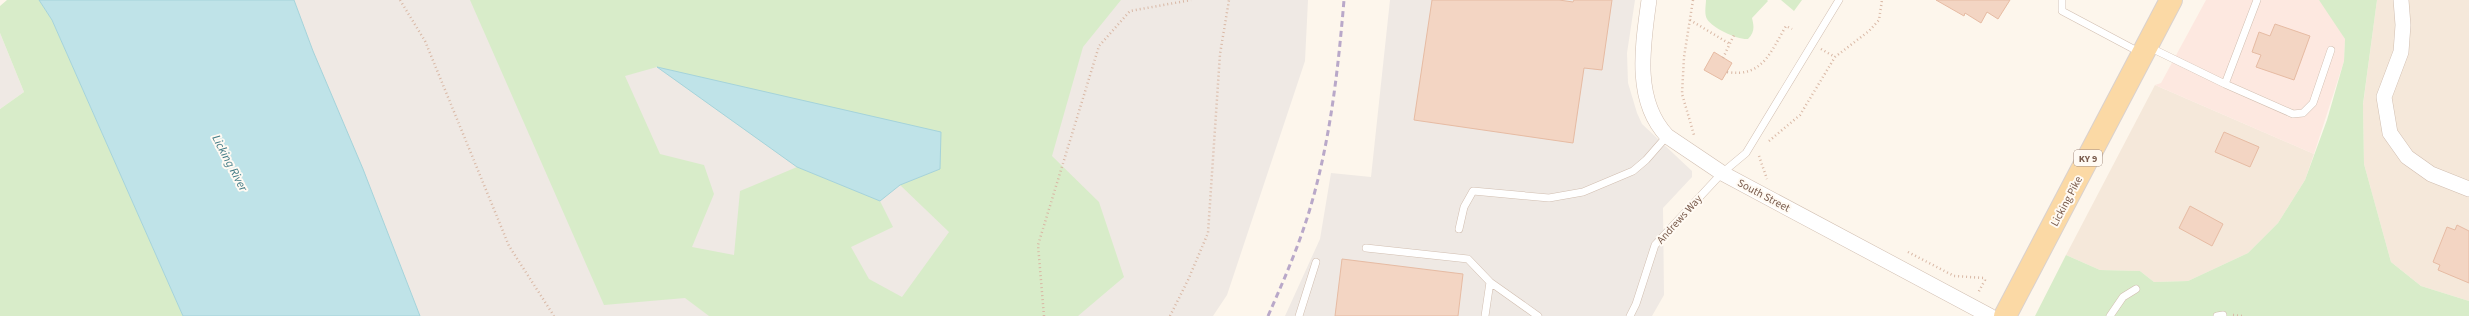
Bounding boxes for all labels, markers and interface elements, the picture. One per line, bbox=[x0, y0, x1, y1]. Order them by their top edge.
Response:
water label: Licking River bbox=[208, 132, 252, 195]
road number: KY 9 bbox=[2074, 150, 2102, 166]
street label: Licking Pike bbox=[2047, 173, 2086, 229]
street label: South Street bbox=[1735, 175, 1793, 216]
street label: Andrews Way bbox=[1653, 192, 1705, 247]

